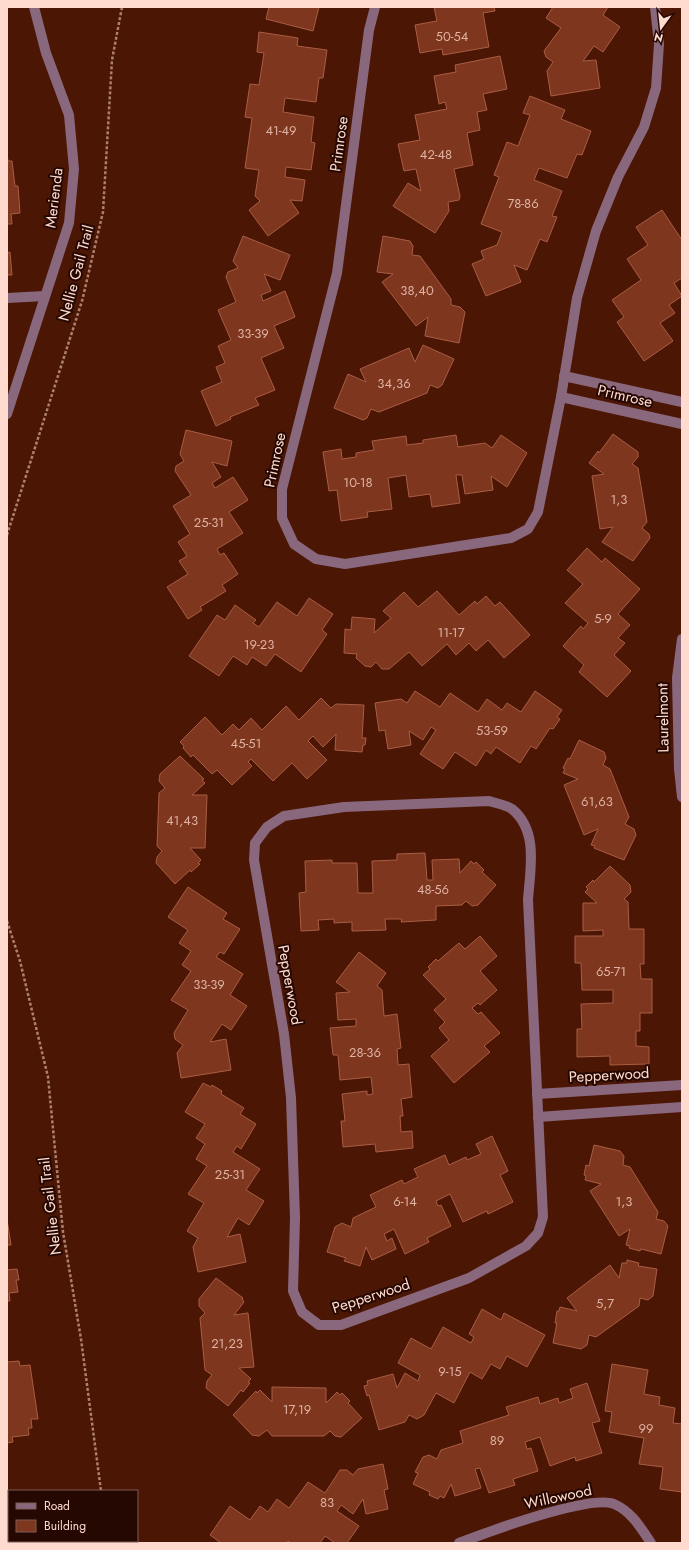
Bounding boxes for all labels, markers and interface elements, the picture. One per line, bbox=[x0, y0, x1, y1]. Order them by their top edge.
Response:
north arrow bbox=[641, 8, 681, 48]
house number: 50-54 bbox=[436, 27, 469, 46]
text: N bbox=[652, 29, 665, 47]
street label: Primrose bbox=[324, 115, 354, 173]
house number: 41-49 bbox=[265, 121, 297, 140]
house number: 42-48 bbox=[420, 145, 452, 164]
street label: Merienda bbox=[39, 167, 69, 229]
house number: 78-86 bbox=[507, 194, 539, 213]
street label: Nellie Gail Trail bbox=[53, 223, 99, 323]
house number: 38,40 bbox=[400, 281, 434, 300]
house number: 33-39 bbox=[237, 324, 269, 343]
house number: 34,36 bbox=[377, 374, 411, 393]
street label: Primrose bbox=[595, 379, 655, 413]
street label: Primrose bbox=[258, 430, 292, 489]
house number: 10-18 bbox=[343, 473, 373, 492]
house number: 1,3 bbox=[611, 490, 627, 509]
house number: 25-31 bbox=[194, 513, 224, 532]
house number: 5-9 bbox=[594, 609, 612, 628]
house number: 11-17 bbox=[437, 623, 465, 642]
house number: 19-23 bbox=[244, 635, 274, 654]
street label: Laurelmont bbox=[651, 683, 675, 753]
house number: 53-59 bbox=[476, 721, 508, 740]
house number: 45-51 bbox=[231, 734, 261, 753]
house number: 61,63 bbox=[581, 792, 613, 811]
house number: 41,43 bbox=[166, 811, 198, 830]
house number: 48-56 bbox=[417, 880, 449, 899]
street label: Pepperwood bbox=[272, 943, 308, 1027]
house number: 65-71 bbox=[596, 962, 626, 981]
house number: 33-39 bbox=[193, 975, 225, 994]
house number: 28-36 bbox=[349, 1043, 381, 1062]
street label: Pepperwood bbox=[568, 1062, 650, 1088]
street label: Nellie Gail Trail bbox=[33, 1156, 67, 1256]
house number: 25-31 bbox=[215, 1165, 245, 1184]
house number: 6-14 bbox=[393, 1192, 417, 1211]
house number: 1,3 bbox=[616, 1192, 632, 1211]
street label: Pepperwood bbox=[329, 1273, 413, 1319]
house number: 5,7 bbox=[596, 1294, 614, 1313]
house number: 21,23 bbox=[211, 1334, 243, 1353]
house number: 9-15 bbox=[438, 1362, 462, 1381]
house number: 17,19 bbox=[283, 1400, 311, 1419]
house number: 99 bbox=[639, 1419, 653, 1438]
house number: 89 bbox=[490, 1431, 504, 1450]
street label: Willowood bbox=[522, 1479, 594, 1515]
legend bbox=[8, 1490, 138, 1542]
house number: 83 bbox=[320, 1493, 334, 1512]
text: Road bbox=[44, 1497, 70, 1515]
text: Building bbox=[44, 1517, 86, 1535]

